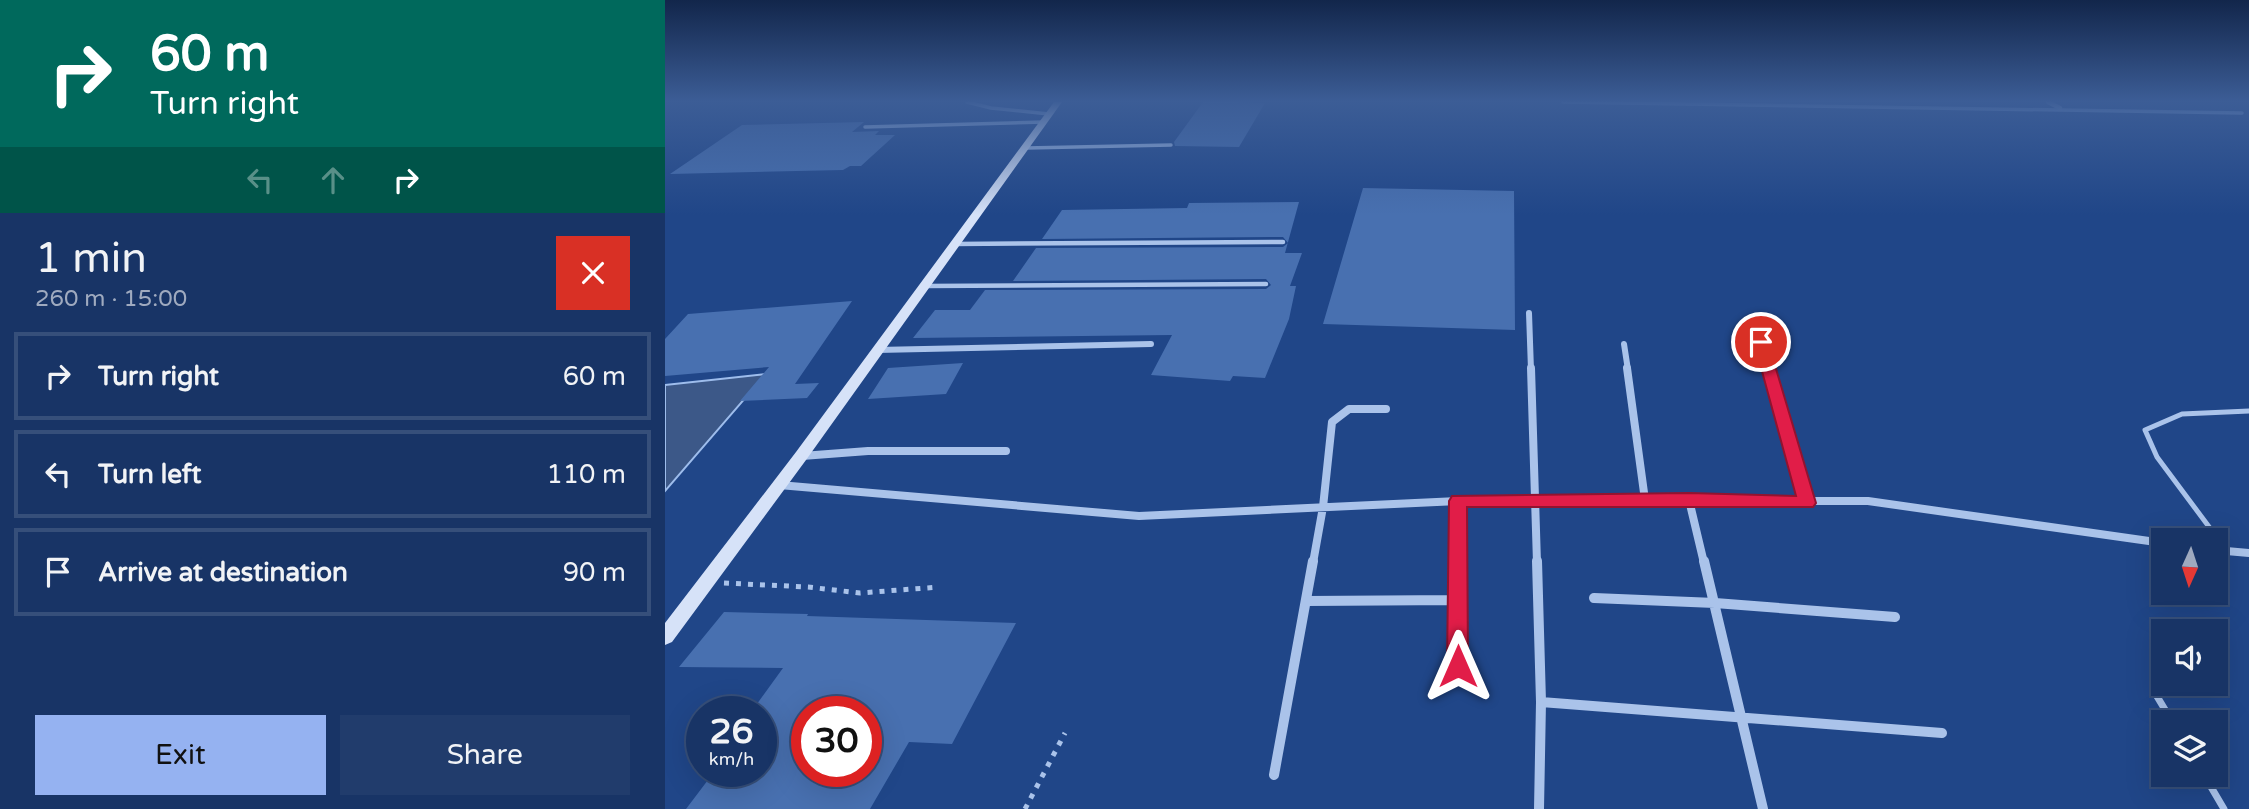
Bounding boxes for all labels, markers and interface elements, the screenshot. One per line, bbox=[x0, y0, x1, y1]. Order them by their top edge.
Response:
text: 60 m bbox=[150, 25, 269, 84]
icon: right bbox=[35, 28, 126, 119]
text: Turn right bbox=[150, 85, 299, 123]
icon: left bbox=[241, 161, 279, 199]
icon: ahead bbox=[314, 161, 352, 199]
icon: right bbox=[387, 161, 425, 199]
text: 1 min bbox=[35, 233, 147, 284]
button: close bbox=[556, 236, 630, 310]
text: 260 m · 15:00 bbox=[35, 285, 187, 313]
pin bbox=[1731, 312, 1791, 372]
icon: arrive bbox=[1742, 323, 1780, 361]
icon: right bbox=[39, 357, 77, 395]
text: Turn right bbox=[98, 361, 219, 392]
text: 60 m bbox=[563, 361, 626, 392]
icon: left bbox=[39, 455, 77, 493]
text: Turn left bbox=[98, 459, 201, 490]
text: 110 m bbox=[546, 459, 626, 490]
north arrow bbox=[2151, 528, 2228, 606]
map controls bbox=[2151, 528, 2228, 787]
icon: arrive bbox=[39, 553, 77, 591]
text: Arrive at destination bbox=[98, 557, 348, 588]
text: 90 m bbox=[563, 557, 626, 588]
button: sound bbox=[2151, 619, 2228, 696]
position arrow bbox=[1421, 629, 1495, 703]
speed limit sign: 30 bbox=[791, 696, 882, 787]
button: layers bbox=[2151, 710, 2228, 787]
text: 26 bbox=[710, 711, 753, 753]
button: Exit bbox=[35, 715, 326, 795]
button: Share bbox=[340, 715, 630, 795]
text: km/h bbox=[709, 748, 754, 770]

